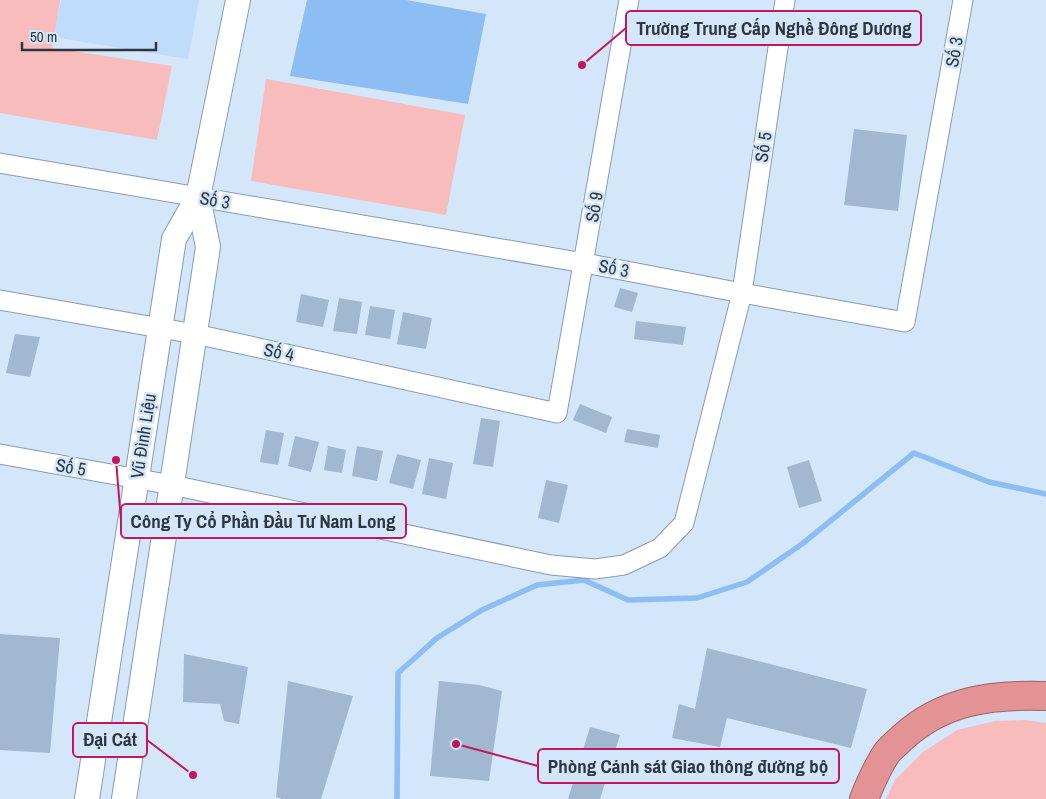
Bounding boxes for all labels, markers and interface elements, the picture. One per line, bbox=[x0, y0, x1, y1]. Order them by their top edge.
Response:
callout: Trường Trung Cấp Nghề Đông Dương bbox=[626, 11, 921, 45]
text: Trường Trung Cấp Nghề Đông Dương bbox=[636, 15, 912, 41]
scale bar bbox=[22, 20, 156, 52]
text: 50 m bbox=[30, 26, 57, 47]
street label: Số 3 bbox=[939, 35, 969, 69]
street label: Số 5 bbox=[749, 130, 777, 164]
street label: Số 3 bbox=[198, 185, 232, 215]
street label: Số 9 bbox=[579, 190, 609, 224]
street label: Số 3 bbox=[597, 253, 631, 283]
street label: Số 4 bbox=[262, 337, 296, 367]
street label: Vũ Đình Liệu bbox=[124, 392, 162, 480]
street label: Số 5 bbox=[54, 452, 88, 482]
callout: Công Ty Cổ Phần Đầu Tư Nam Long bbox=[121, 504, 406, 538]
text: Công Ty Cổ Phần Đầu Tư Nam Long bbox=[130, 508, 396, 534]
callout: Đại Cát bbox=[73, 723, 147, 757]
text: Đại Cát bbox=[83, 726, 137, 752]
callout: Phòng Cảnh sát Giao thông đường bộ bbox=[538, 749, 839, 783]
text: Phòng Cảnh sát Giao thông đường bộ bbox=[548, 753, 828, 779]

